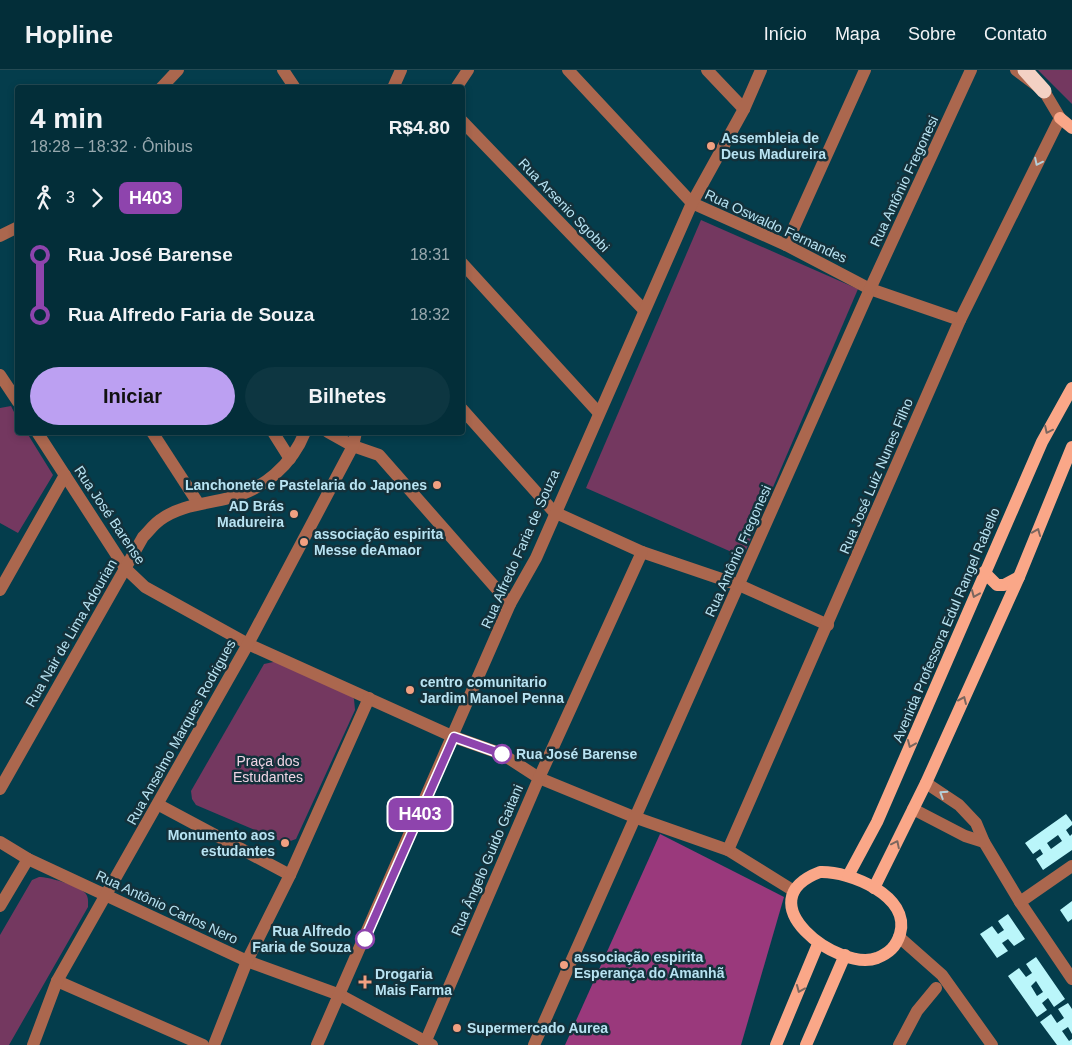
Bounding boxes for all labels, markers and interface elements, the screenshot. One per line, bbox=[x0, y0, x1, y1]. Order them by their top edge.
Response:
text: Hopline bbox=[25, 21, 113, 48]
text: Início bbox=[764, 24, 807, 44]
text: Mapa bbox=[835, 24, 880, 44]
text: Sobre bbox=[908, 24, 956, 44]
text: Contato bbox=[984, 24, 1047, 44]
text: 4 min bbox=[30, 103, 103, 134]
street label: Rua Antônio Fregonesi bbox=[867, 113, 941, 249]
text: R$4.80 bbox=[389, 117, 450, 138]
place label: Assembleia de Deus Madureira bbox=[721, 130, 826, 162]
text: 18:28 – 18:32 · Ônibus bbox=[30, 138, 193, 155]
marker: Assembleia de Deus Madureira bbox=[705, 140, 717, 152]
street label: Rua Arsenio Sgobbi bbox=[515, 155, 613, 255]
one-way arrow bbox=[1034, 157, 1044, 166]
icon: walk bbox=[30, 184, 58, 212]
icon: forward bbox=[83, 184, 111, 212]
street label: Rua Oswaldo Fernandes bbox=[702, 186, 850, 266]
text: H403 bbox=[129, 188, 172, 208]
text: 3 bbox=[66, 189, 75, 206]
text: Rua José Barense bbox=[68, 244, 233, 265]
text: 18:31 bbox=[410, 246, 450, 263]
text: Rua Alfredo Faria de Souza bbox=[68, 304, 314, 325]
text: 18:32 bbox=[410, 306, 450, 323]
button: Iniciar bbox=[30, 367, 235, 425]
button: Bilhetes bbox=[245, 367, 450, 425]
street label: Rua José Luiz Nunes Filho bbox=[836, 396, 916, 556]
one-way arrow bbox=[1044, 425, 1054, 434]
street label: Rua José Barense bbox=[71, 463, 149, 567]
street label: Rua Alfredo Faria de Souza bbox=[478, 467, 562, 631]
place label: Lanchonete e Pastelaria do Japones bbox=[185, 477, 427, 493]
marker: Lanchonete e Pastelaria do Japones bbox=[431, 479, 443, 491]
street label: Rua Antônio Fregonesi bbox=[702, 483, 774, 619]
place label: AD Brás Madureira bbox=[217, 498, 284, 530]
street label: Avenida Professora Edul Rangel Rabello bbox=[889, 505, 1003, 745]
marker: AD Brás Madureira bbox=[288, 508, 300, 520]
place label: associação espirita Messe deAmaor bbox=[314, 526, 443, 558]
one-way arrow bbox=[1031, 528, 1041, 536]
marker: associação espirita Messe deAmaor bbox=[298, 536, 310, 548]
street label: Rua Nair de Lima Adourian bbox=[22, 556, 120, 710]
one-way arrow bbox=[971, 590, 981, 598]
street label: Rua Anselmo Marques Rodrigues bbox=[123, 637, 239, 827]
place label: centro comunitario Jardim Manoel Penna bbox=[420, 674, 564, 706]
marker: centro comunitario Jardim Manoel Penna bbox=[404, 684, 416, 696]
one-way arrow bbox=[957, 696, 968, 705]
one-way arrow bbox=[906, 739, 917, 748]
marker: Rua José Barense bbox=[492, 744, 512, 764]
place label: Rua José Barense bbox=[516, 746, 638, 762]
park label: Praça dos Estudantes bbox=[233, 753, 303, 785]
street label: Rua Ângelo Guido Gaitani bbox=[448, 782, 526, 938]
one-way arrow bbox=[939, 791, 948, 801]
line badge: H403 bbox=[385, 798, 455, 830]
text: H403 bbox=[398, 804, 442, 824]
place label: Monumento aos estudantes bbox=[168, 827, 275, 859]
marker: Monumento aos estudantes bbox=[279, 837, 291, 849]
one-way arrow bbox=[890, 840, 900, 849]
street label: Rua Antônio Carlos Nero bbox=[93, 867, 241, 947]
place label: Rua Alfredo Faria de Souza bbox=[252, 923, 351, 955]
marker: Rua Alfredo Faria de Souza bbox=[355, 929, 375, 949]
place label: associação espirita Esperança do Amanhã bbox=[574, 949, 725, 981]
marker: associação espirita Esperança do Amanhã bbox=[558, 959, 570, 971]
place label: Drogaria Mais Farma bbox=[375, 966, 452, 998]
marker: Drogaria Mais Farma bbox=[359, 976, 371, 988]
one-way arrow bbox=[795, 984, 806, 993]
place label: Supermercado Aurea bbox=[467, 1020, 608, 1036]
marker: Supermercado Aurea bbox=[451, 1022, 463, 1034]

